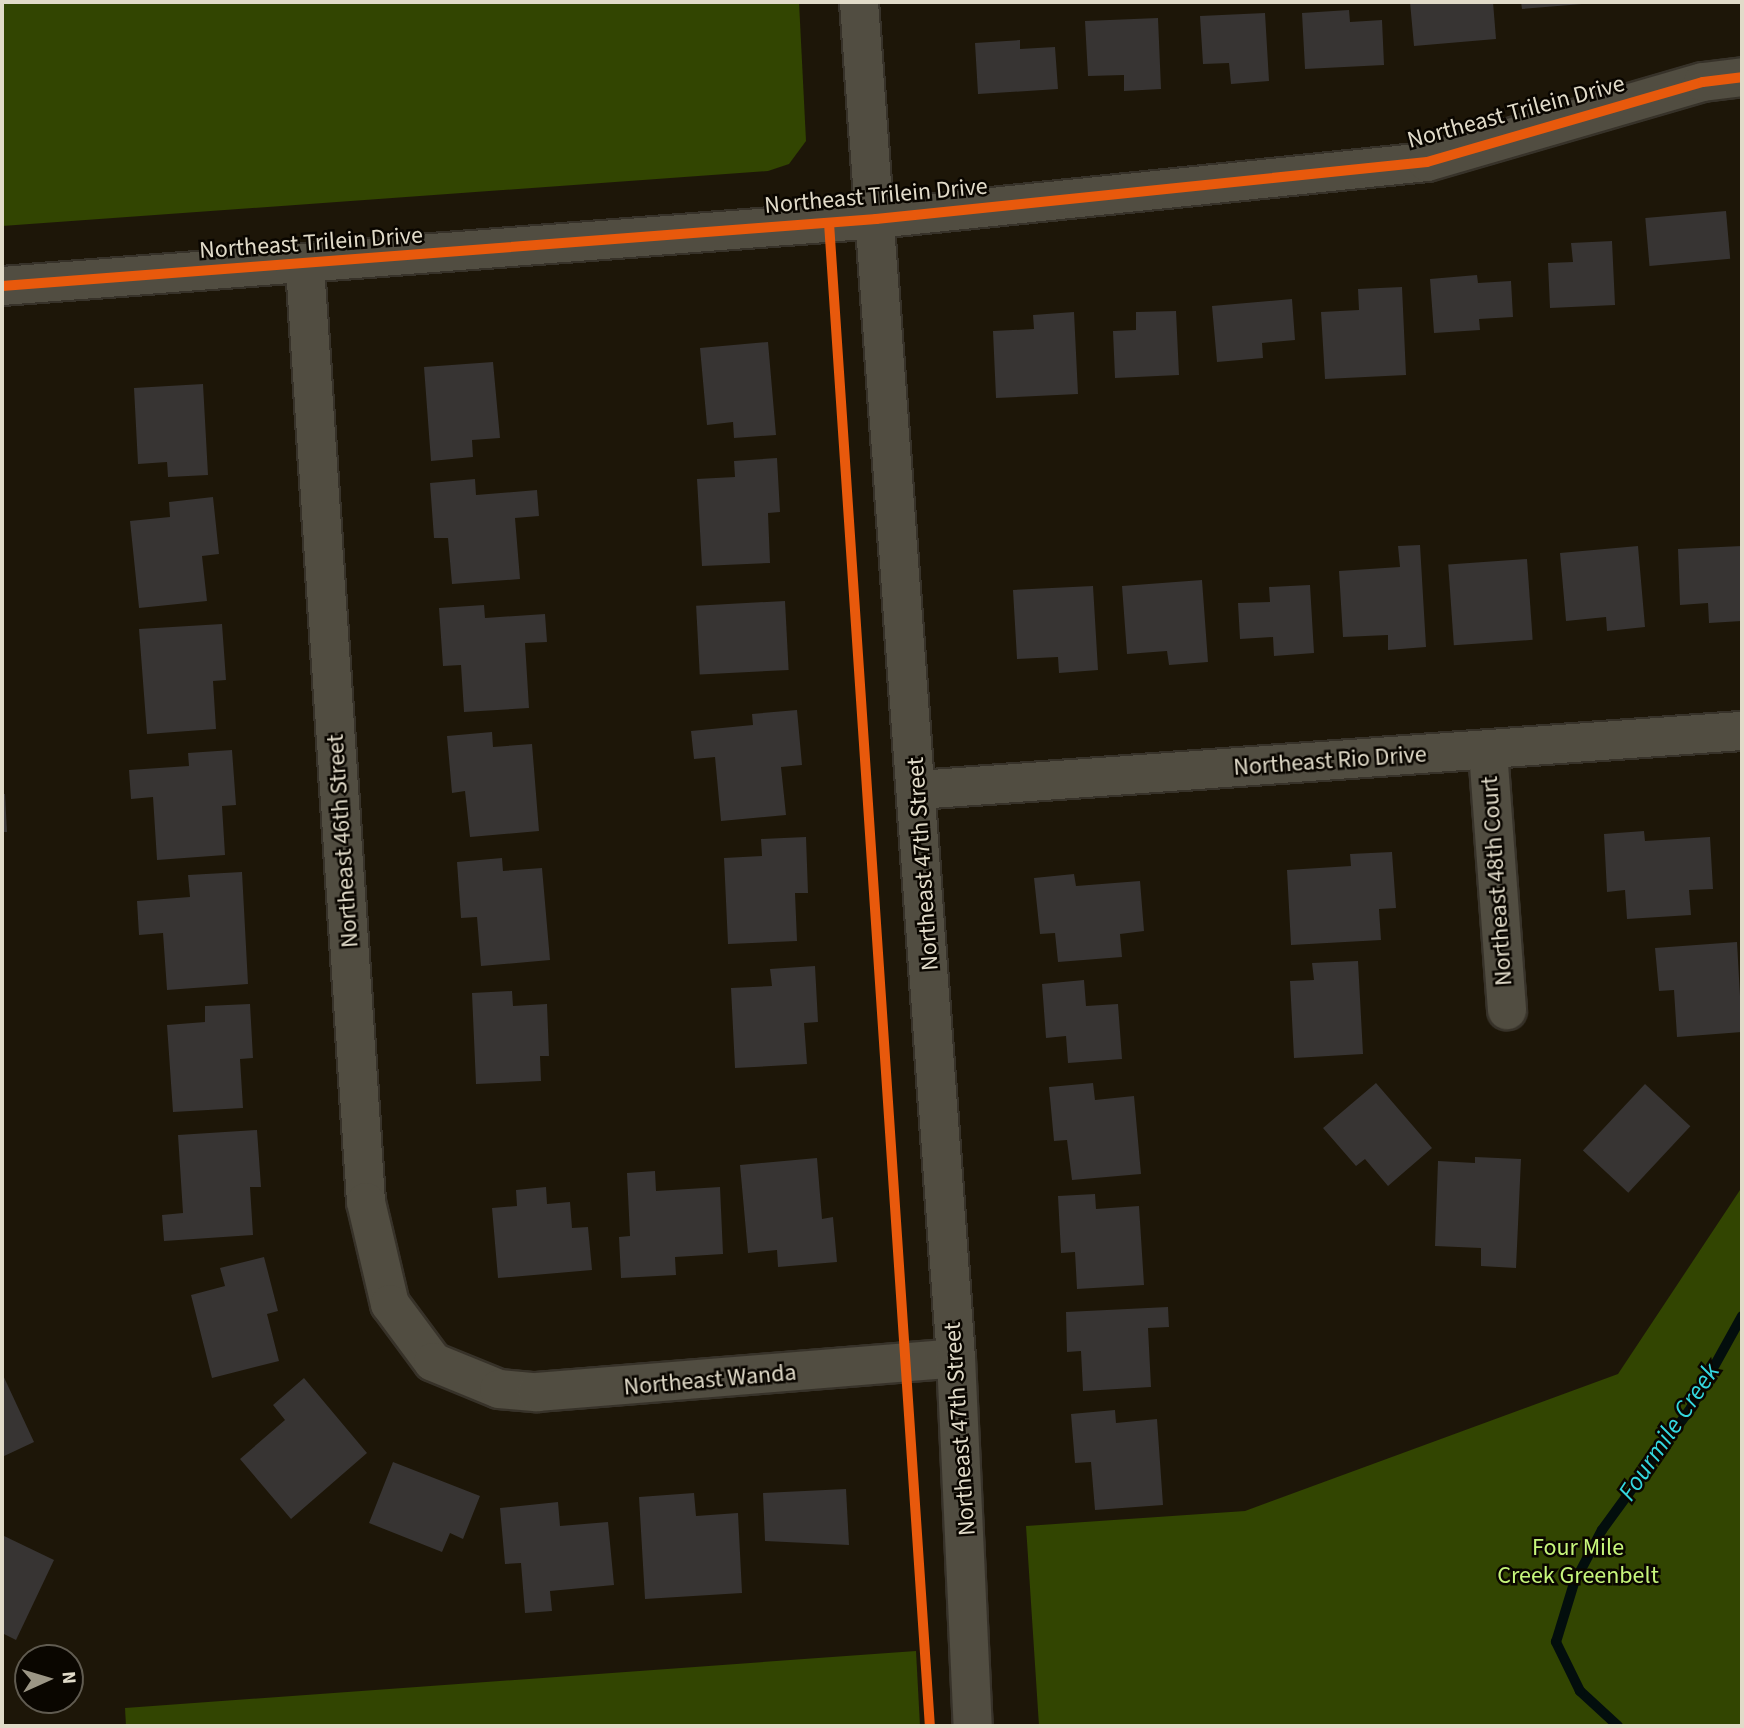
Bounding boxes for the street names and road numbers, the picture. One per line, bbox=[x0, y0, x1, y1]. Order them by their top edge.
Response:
street label: Northeast Trilein Drive bbox=[1404, 69, 1628, 155]
street label: Northeast Trilein Drive bbox=[763, 172, 989, 220]
street label: Northeast Trilein Drive bbox=[198, 221, 424, 265]
street label: Northeast 46th Street bbox=[321, 733, 365, 949]
street label: Northeast Rio Drive bbox=[1232, 740, 1428, 782]
street label: Northeast 47th Street bbox=[901, 756, 945, 972]
street label: Northeast 48th Court bbox=[1475, 775, 1519, 987]
street label: Northeast 47th Street bbox=[938, 1321, 982, 1537]
street label: Northeast Wanda bbox=[622, 1358, 798, 1402]

